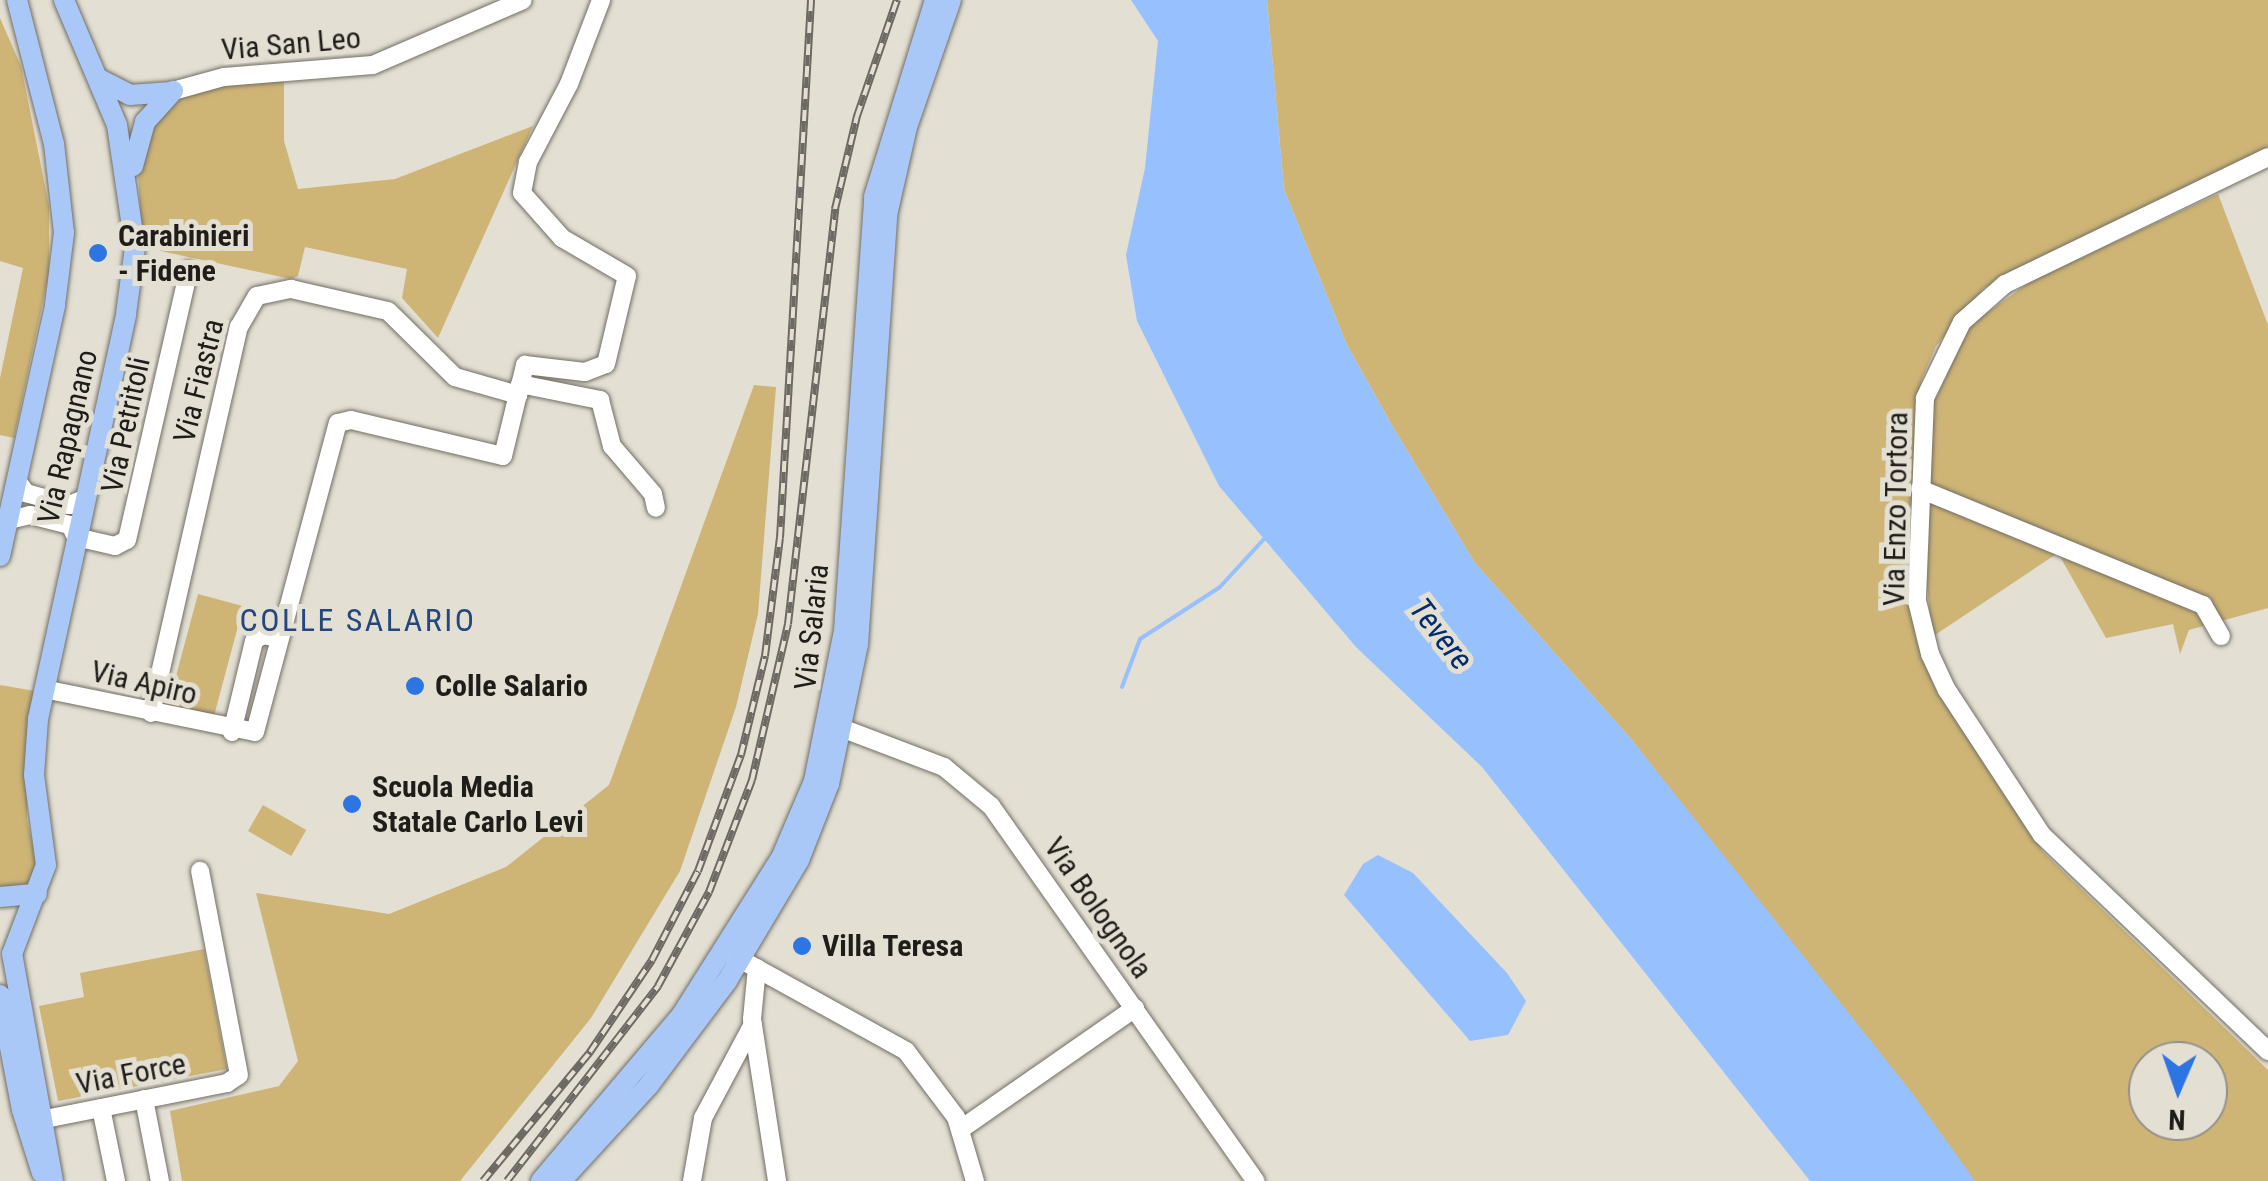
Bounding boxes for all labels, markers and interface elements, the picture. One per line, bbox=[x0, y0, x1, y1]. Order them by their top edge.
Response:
street label: Via San Leo bbox=[220, 20, 362, 68]
place label: Carabinieri - Fidene bbox=[118, 218, 249, 288]
marker: Carabinieri - Fidene bbox=[87, 242, 109, 264]
street label: Via Fiastra bbox=[166, 315, 232, 447]
street label: Via Rapagnano bbox=[30, 346, 106, 528]
street label: Via Petritoli bbox=[94, 354, 158, 496]
street label: Via Enzo Tortora bbox=[1876, 411, 1916, 607]
street label: Via Salaria bbox=[787, 562, 837, 692]
water label: Tevere bbox=[1401, 591, 1481, 677]
district label: COLLE SALARIO bbox=[240, 601, 476, 639]
street label: Via Apiro bbox=[87, 653, 201, 713]
place label: Colle Salario bbox=[435, 668, 588, 704]
marker: Colle Salario bbox=[404, 675, 426, 697]
place label: Scuola Media Statale Carlo Levi bbox=[372, 769, 584, 840]
marker: Scuola Media Statale Carlo Levi bbox=[341, 793, 363, 815]
street label: Via Bolognola bbox=[1036, 831, 1160, 985]
place label: Villa Teresa bbox=[822, 928, 964, 964]
marker: Villa Teresa bbox=[791, 935, 813, 957]
north arrow bbox=[2128, 1041, 2228, 1141]
street label: Via Force bbox=[73, 1046, 189, 1102]
text: N bbox=[2168, 1103, 2186, 1136]

